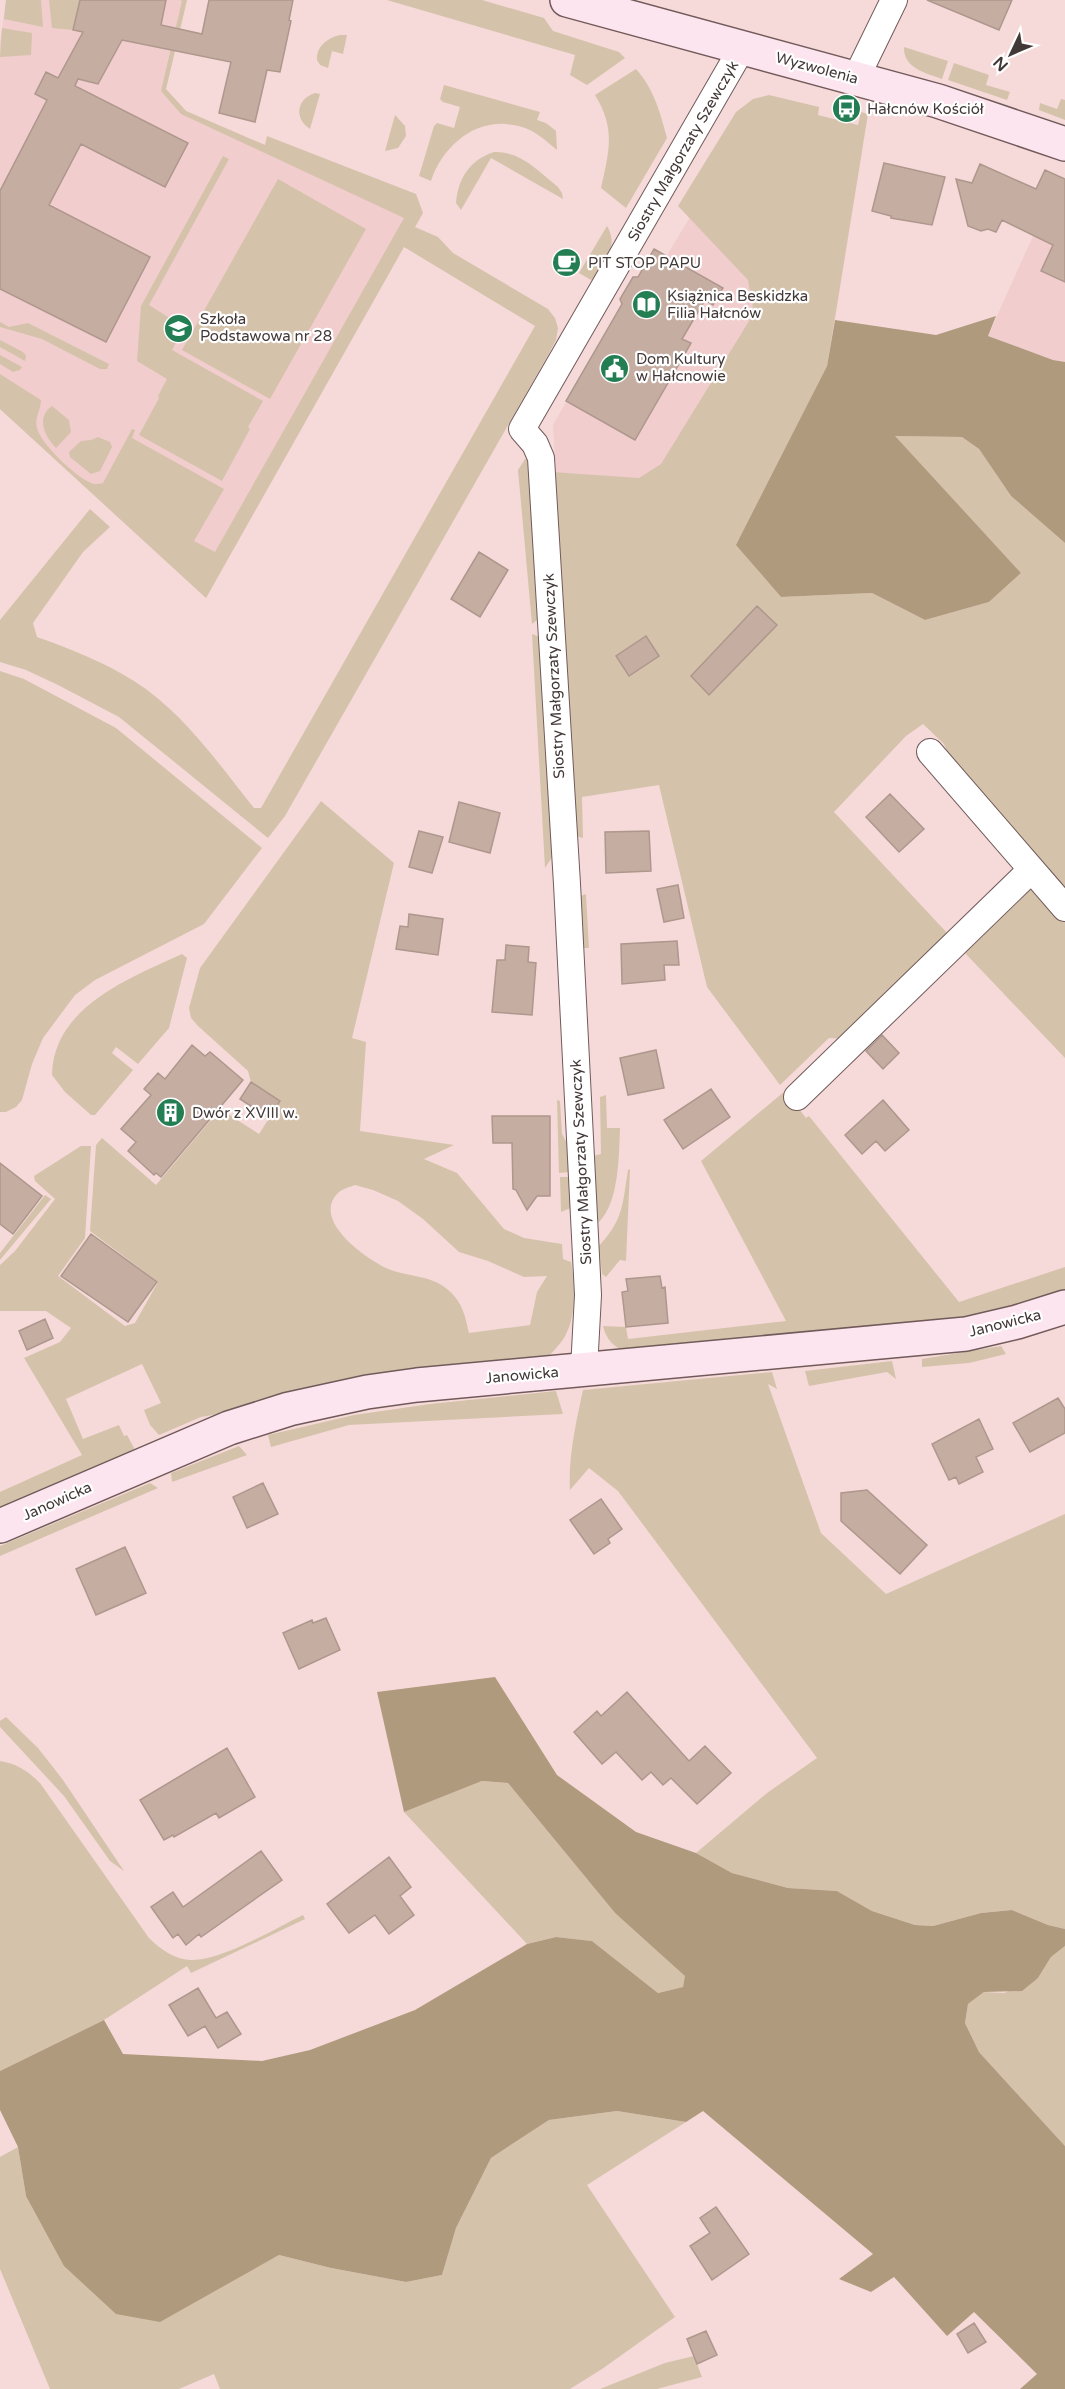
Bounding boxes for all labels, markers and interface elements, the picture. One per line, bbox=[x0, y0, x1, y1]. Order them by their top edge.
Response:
north arrow bbox=[981, 24, 1041, 84]
street label: Wyzwolenia bbox=[774, 48, 860, 88]
text: N bbox=[989, 52, 1013, 75]
street label: Siostry Małgorzaty Szewczyk bbox=[624, 57, 742, 245]
bus stop icon: Hałcnów Kościół bbox=[830, 93, 862, 125]
place label: Hałcnów Kościół bbox=[867, 100, 984, 118]
cafe icon: PIT STOP PAPU bbox=[551, 247, 583, 279]
place label: PIT STOP PAPU bbox=[588, 254, 701, 272]
place label: Książnica Beskidzka Filia Hałcnów bbox=[667, 287, 808, 322]
library icon: Książnica Beskidzka Filia Hałcnów bbox=[630, 289, 662, 321]
place label: Szkoła Podstawowa nr 28 bbox=[200, 310, 332, 345]
school or university icon: Szkoła Podstawowa nr 28 bbox=[163, 312, 195, 344]
place label: Dom Kultury w Hałcnowie bbox=[636, 350, 726, 385]
public building icon: Dom Kultury w Hałcnowie bbox=[599, 352, 631, 384]
street label: Siostry Małgorzaty Szewczyk bbox=[540, 573, 568, 779]
street label: Siostry Małgorzaty Szewczyk bbox=[567, 1059, 595, 1265]
building icon: Dwór z XVIII w. bbox=[155, 1097, 187, 1129]
place label: Dwór z XVIII w. bbox=[192, 1104, 298, 1122]
street label: Janowicka bbox=[967, 1305, 1043, 1341]
street label: Janowicka bbox=[485, 1363, 559, 1387]
street label: Janowicka bbox=[20, 1478, 94, 1524]

